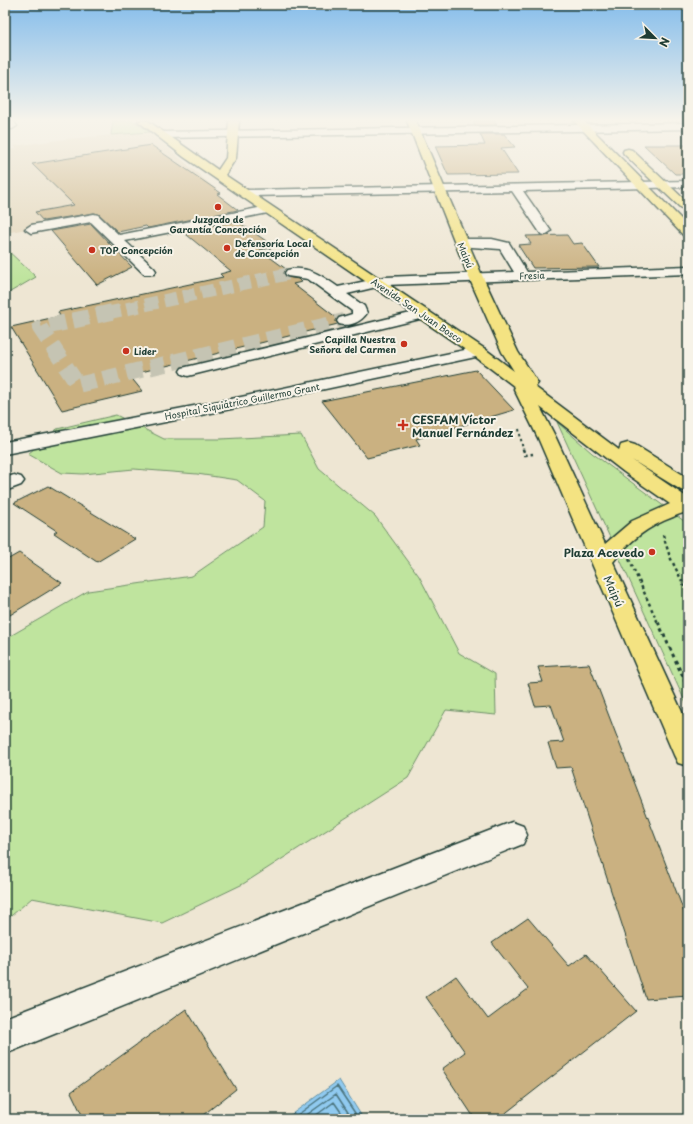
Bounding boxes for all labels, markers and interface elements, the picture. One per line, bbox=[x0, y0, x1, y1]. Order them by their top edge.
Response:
north arrow bbox=[635, 18, 675, 58]
text: N bbox=[655, 35, 674, 50]
marker: Juzgado de Garantía Concepción bbox=[213, 202, 223, 212]
place label: Juzgado de Garantía Concepción bbox=[169, 212, 267, 236]
place label: Defensoría Local de Concepción bbox=[235, 236, 311, 260]
street label: Maipú bbox=[454, 240, 478, 270]
place label: TOP Concepción bbox=[100, 243, 173, 257]
marker: Defensoría Local de Concepción bbox=[222, 243, 232, 253]
marker: TOP Concepción bbox=[87, 245, 97, 255]
street label: Fresia bbox=[519, 268, 546, 282]
street label: Avenida San Juan Bosco bbox=[369, 274, 465, 346]
place label: Capilla Nuestra Señora del Carmen bbox=[309, 332, 397, 356]
marker: Capilla Nuestra Señora del Carmen bbox=[399, 339, 409, 349]
place label: Lider bbox=[134, 344, 157, 358]
marker: Lider bbox=[121, 346, 131, 356]
street label: Hospital Siquiátrico Guillermo Grant bbox=[163, 379, 321, 423]
place label: CESFAM Víctor Manuel Fernández bbox=[412, 411, 514, 441]
marker: CESFAM Víctor Manuel Fernández bbox=[397, 419, 409, 431]
place label: Plaza Acevedo bbox=[564, 544, 645, 561]
marker: Plaza Acevedo bbox=[647, 547, 657, 557]
street label: Maipú bbox=[600, 573, 628, 609]

